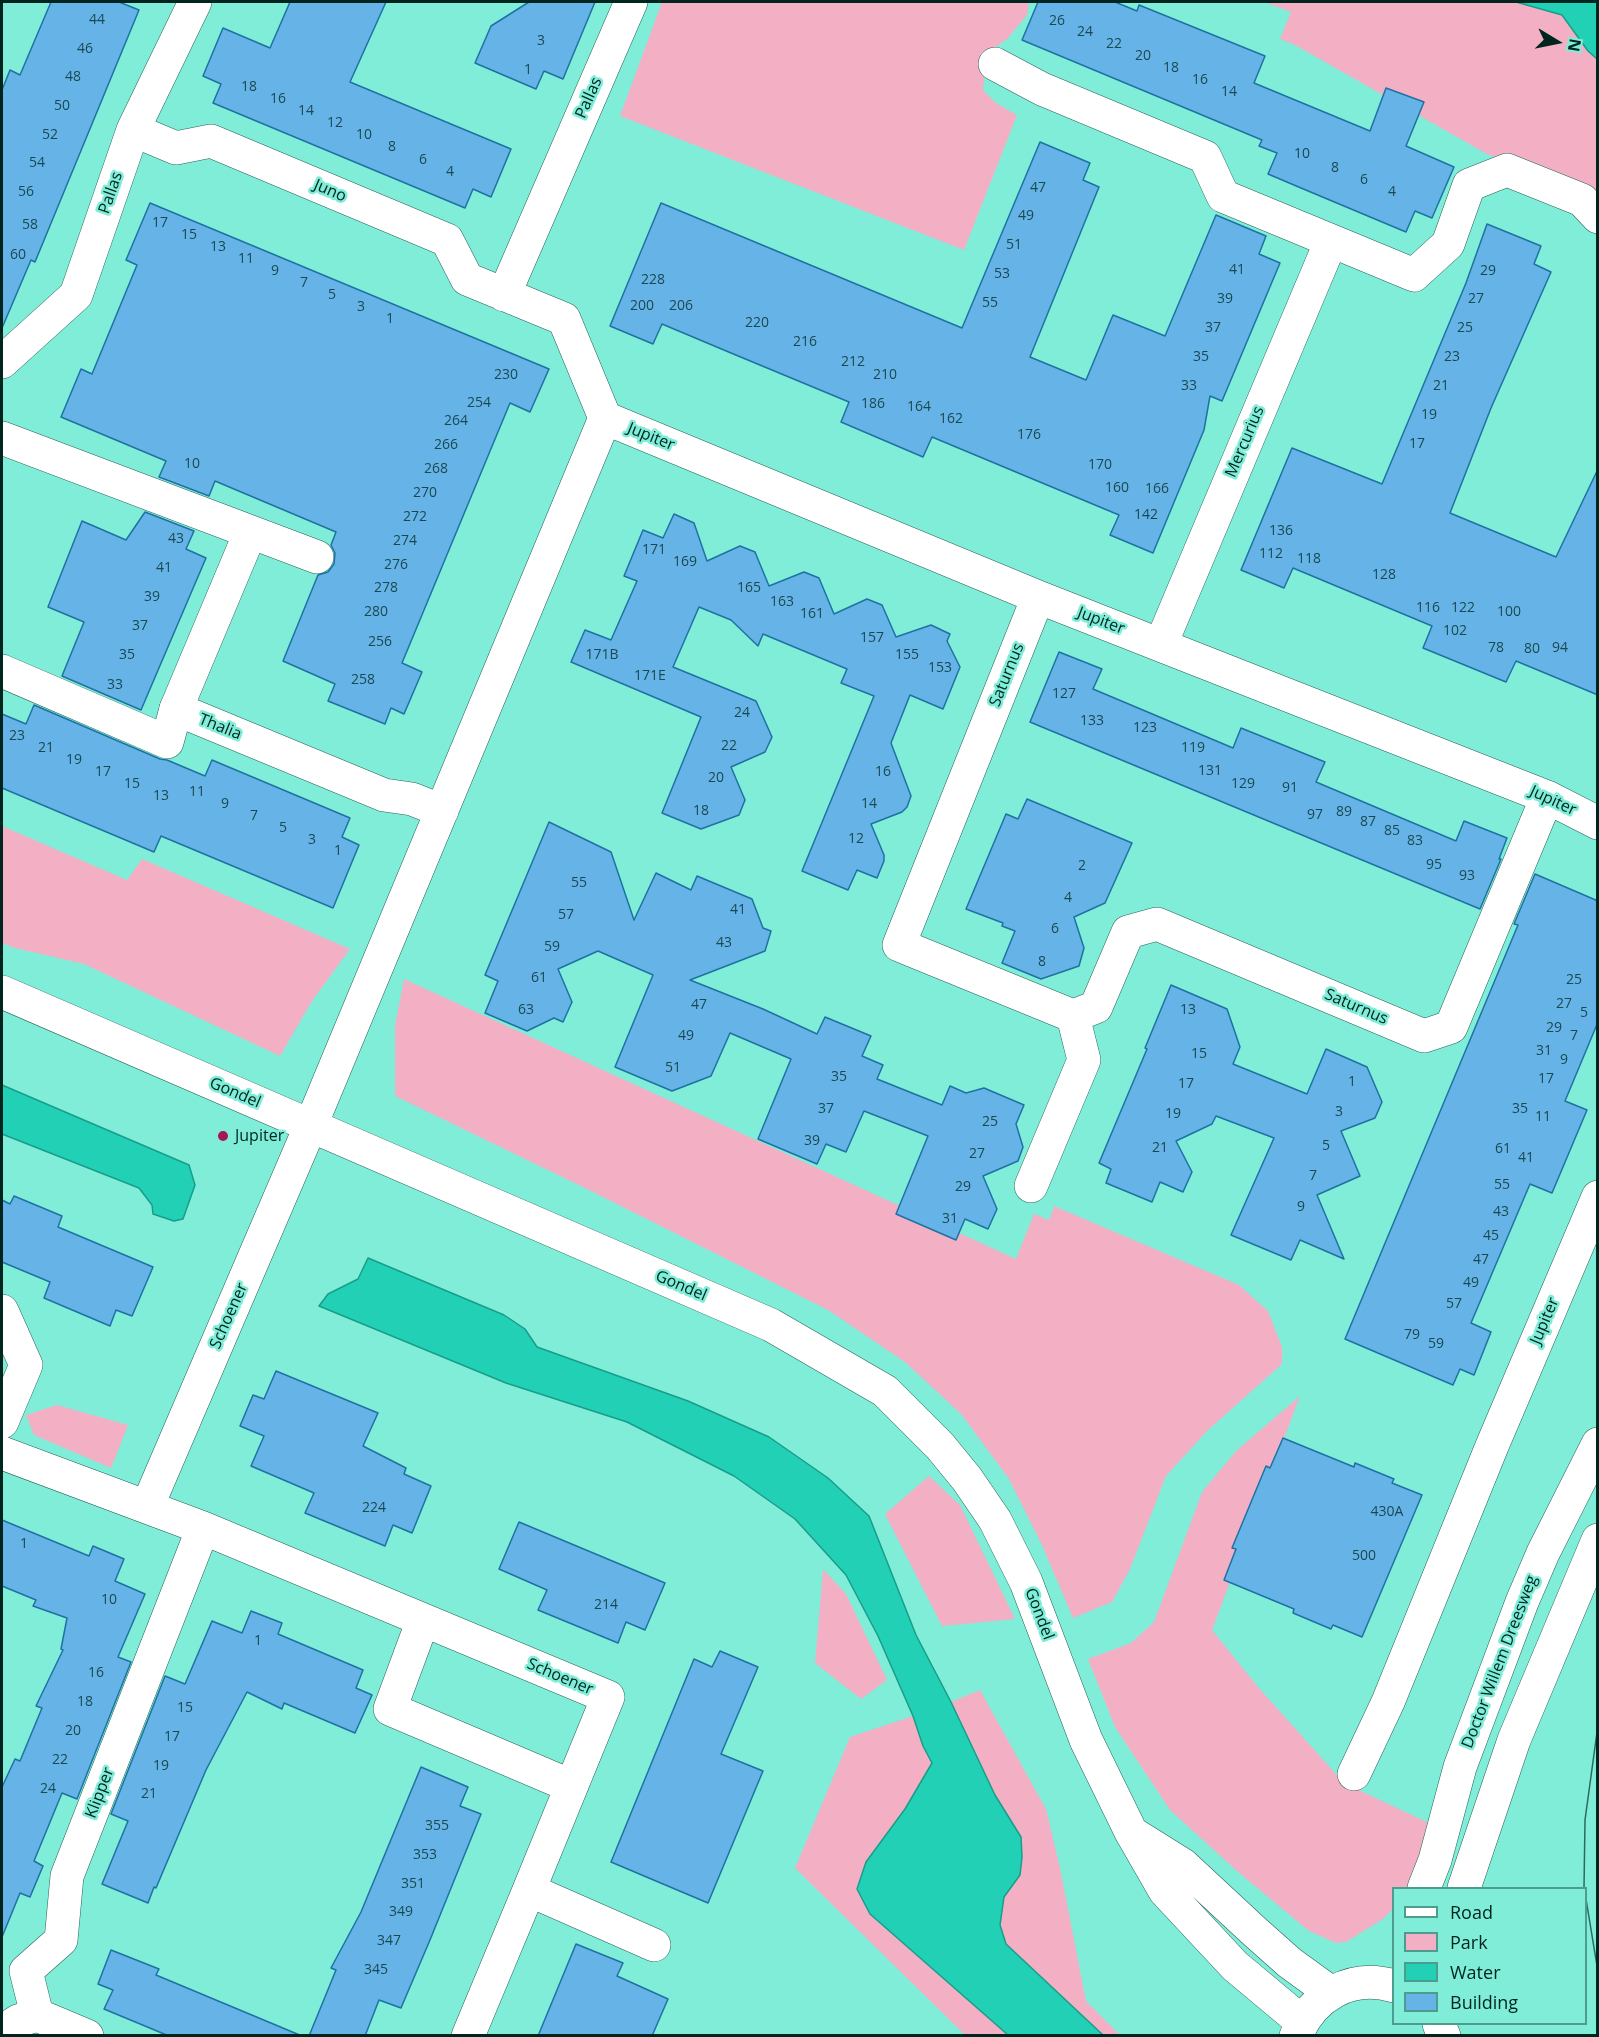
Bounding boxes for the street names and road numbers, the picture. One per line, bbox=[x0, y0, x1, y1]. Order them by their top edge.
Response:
street label: Pallas bbox=[571, 74, 607, 122]
street label: Pallas bbox=[95, 169, 127, 217]
street label: Juno bbox=[311, 176, 349, 206]
street label: Mercurius bbox=[1221, 404, 1269, 480]
street label: Jupiter bbox=[625, 419, 677, 455]
street label: Jupiter bbox=[1075, 603, 1127, 639]
street label: Saturnus bbox=[986, 640, 1028, 710]
street label: Thalia bbox=[196, 710, 244, 744]
street label: Jupiter bbox=[1527, 782, 1579, 820]
street label: Saturnus bbox=[1321, 985, 1391, 1029]
street label: Gondel bbox=[206, 1074, 264, 1112]
street label: Gondel bbox=[652, 1267, 710, 1305]
street label: Schoener bbox=[206, 1280, 252, 1352]
street label: Jupiter bbox=[1527, 1295, 1563, 1347]
street label: Doctor Willem Dreesweg bbox=[1458, 1573, 1542, 1751]
street label: Gondel bbox=[1020, 1585, 1058, 1643]
street label: Schoener bbox=[524, 1654, 596, 1700]
street label: Klipper bbox=[82, 1765, 118, 1821]

